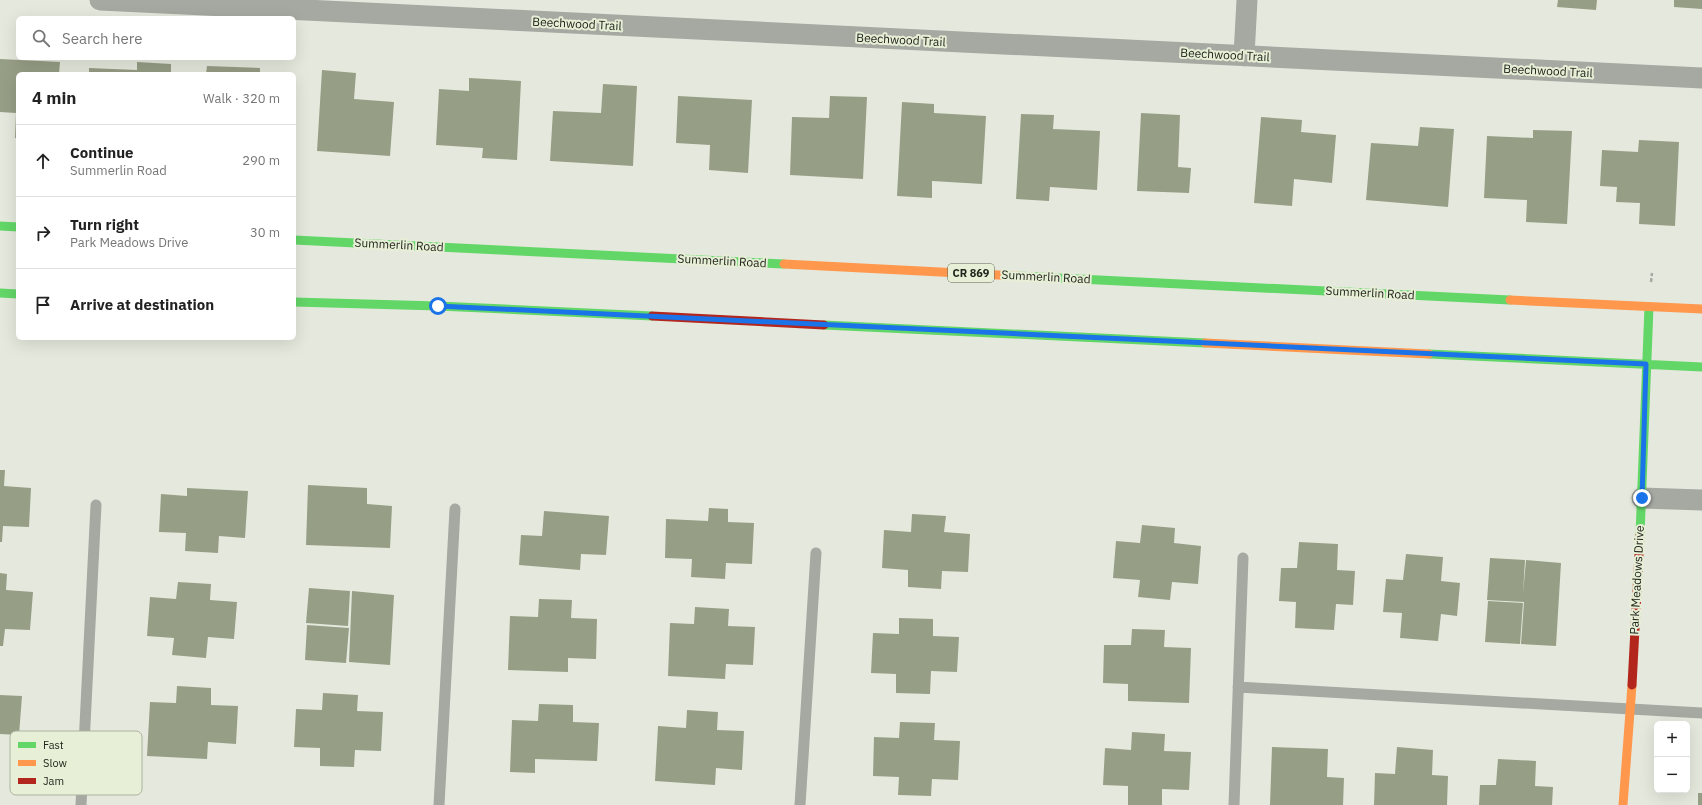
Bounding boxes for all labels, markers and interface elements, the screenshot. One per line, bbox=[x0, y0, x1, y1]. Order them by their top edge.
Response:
street label: Beechwood Trail bbox=[532, 14, 622, 33]
search box bbox=[16, 16, 296, 60]
icon: search bbox=[30, 27, 52, 49]
text: Search here bbox=[62, 29, 142, 48]
street label: Beechwood Trail bbox=[856, 30, 946, 49]
street label: Beechwood Trail bbox=[1180, 45, 1270, 64]
street label: Beechwood Trail bbox=[1503, 61, 1593, 80]
text: 4 min bbox=[32, 87, 76, 109]
text: Walk · 320 m bbox=[203, 90, 280, 107]
text: Continue bbox=[70, 143, 134, 162]
icon: ahead bbox=[32, 150, 54, 172]
text: 290 m bbox=[242, 152, 280, 169]
text: Summerlin Road bbox=[70, 162, 167, 179]
text: Turn right bbox=[70, 215, 139, 234]
icon: right bbox=[32, 222, 54, 244]
text: 30 m bbox=[250, 224, 280, 241]
text: Park Meadows Drive bbox=[70, 234, 188, 251]
street label: Summerlin Road bbox=[354, 235, 444, 254]
street label: Summerlin Road bbox=[677, 251, 767, 270]
road number: CR 869 bbox=[948, 264, 994, 282]
street label: Summerlin Road bbox=[1001, 267, 1091, 286]
street label: Summerlin Road bbox=[1325, 283, 1415, 302]
icon: arrive bbox=[32, 294, 54, 316]
text: Arrive at destination bbox=[70, 295, 214, 314]
route start bbox=[429, 297, 447, 315]
route end bbox=[1633, 489, 1651, 507]
street label: Park Meadows Drive bbox=[1626, 525, 1647, 635]
map controls bbox=[1654, 721, 1690, 793]
button: + bbox=[1654, 721, 1690, 757]
legend bbox=[10, 731, 142, 795]
text: Fast bbox=[43, 738, 64, 752]
text: Slow bbox=[43, 756, 67, 770]
button: − bbox=[1654, 757, 1690, 793]
text: Jam bbox=[43, 774, 64, 788]

